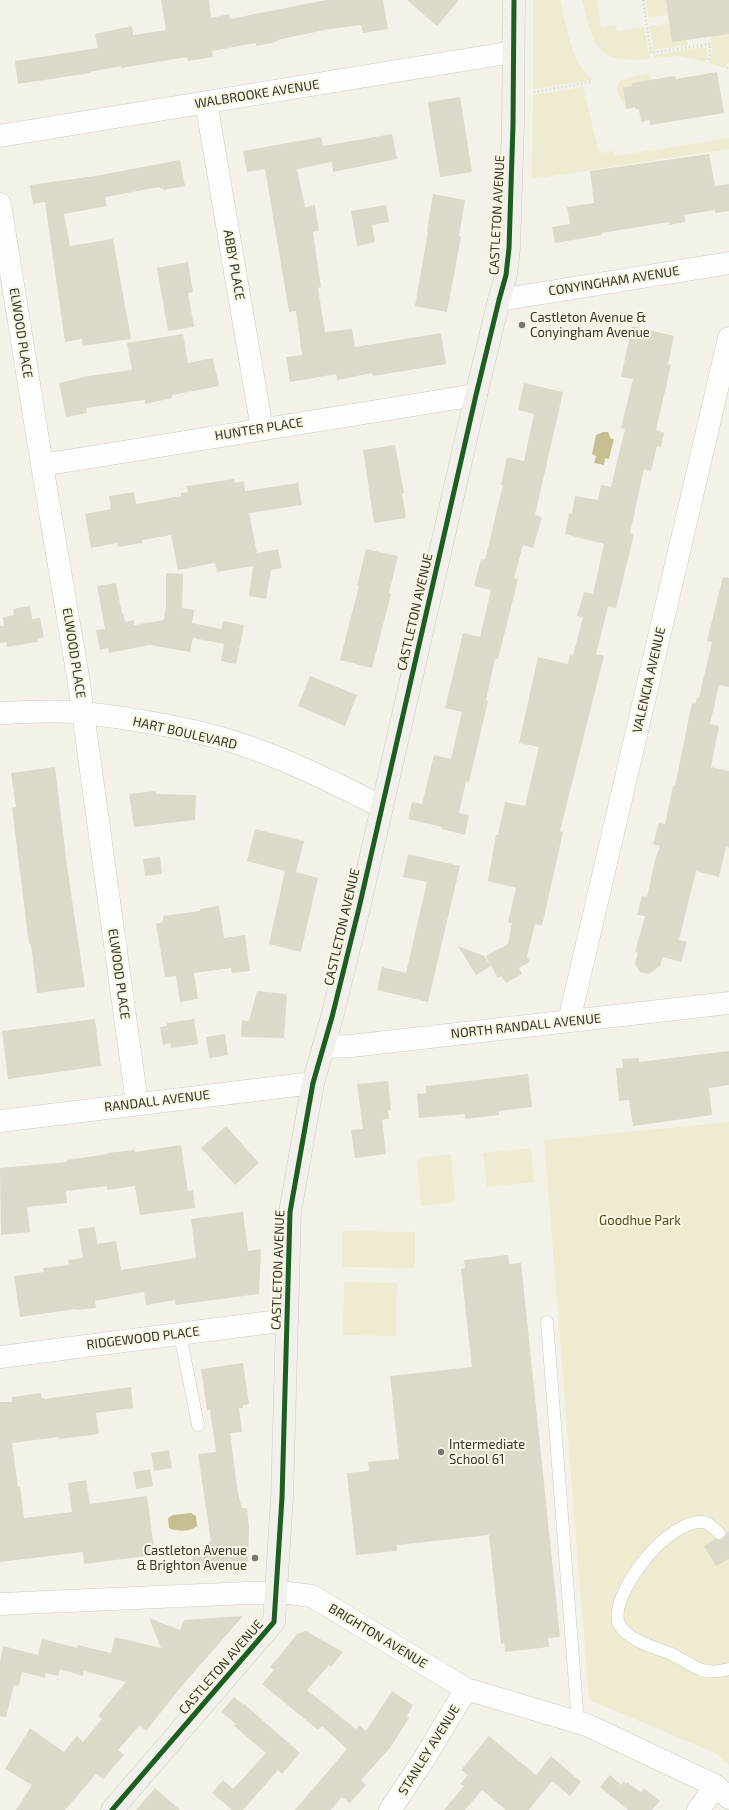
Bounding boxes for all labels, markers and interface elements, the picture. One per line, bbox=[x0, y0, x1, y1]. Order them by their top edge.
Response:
street label: WALBROOKE AVENUE bbox=[194, 76, 320, 112]
street label: CASTLETON AVENUE bbox=[486, 154, 508, 276]
street label: ABBY PLACE bbox=[220, 228, 248, 302]
street label: CONYINGHAM AVENUE bbox=[547, 263, 681, 299]
street label: ELWOOD PLACE bbox=[6, 287, 36, 379]
place label: Castleton Avenue & Conyingham Avenue bbox=[530, 310, 650, 341]
marker: Castleton Avenue & Conyingham Avenue bbox=[517, 320, 527, 330]
street label: HUNTER PLACE bbox=[214, 414, 304, 444]
street label: CASTLETON AVENUE bbox=[394, 552, 436, 672]
street label: ELWOOD PLACE bbox=[59, 607, 89, 699]
street label: VALENCIA AVENUE bbox=[629, 625, 669, 735]
street label: HART BOULEVARD bbox=[131, 713, 239, 753]
street label: CASTLETON AVENUE bbox=[321, 867, 363, 987]
street label: ELWOOD PLACE bbox=[105, 928, 133, 1020]
street label: NORTH RANDALL AVENUE bbox=[450, 1010, 602, 1042]
street label: RANDALL AVENUE bbox=[103, 1087, 211, 1115]
street label: CASTLETON AVENUE bbox=[268, 1210, 288, 1330]
park label: Goodhue Park bbox=[599, 1213, 681, 1229]
street label: RIDGEWOOD PLACE bbox=[86, 1323, 200, 1353]
place label: Intermediate School 61 bbox=[449, 1437, 525, 1468]
marker: Intermediate School 61 bbox=[436, 1447, 446, 1457]
place label: Castleton Avenue & Brighton Avenue bbox=[136, 1543, 247, 1574]
marker: Castleton Avenue & Brighton Avenue bbox=[250, 1553, 260, 1563]
street label: BRIGHTON AVENUE bbox=[326, 1600, 430, 1672]
street label: CASTLETON AVENUE bbox=[176, 1616, 266, 1718]
street label: STANLEY AVENUE bbox=[395, 1702, 463, 1798]

